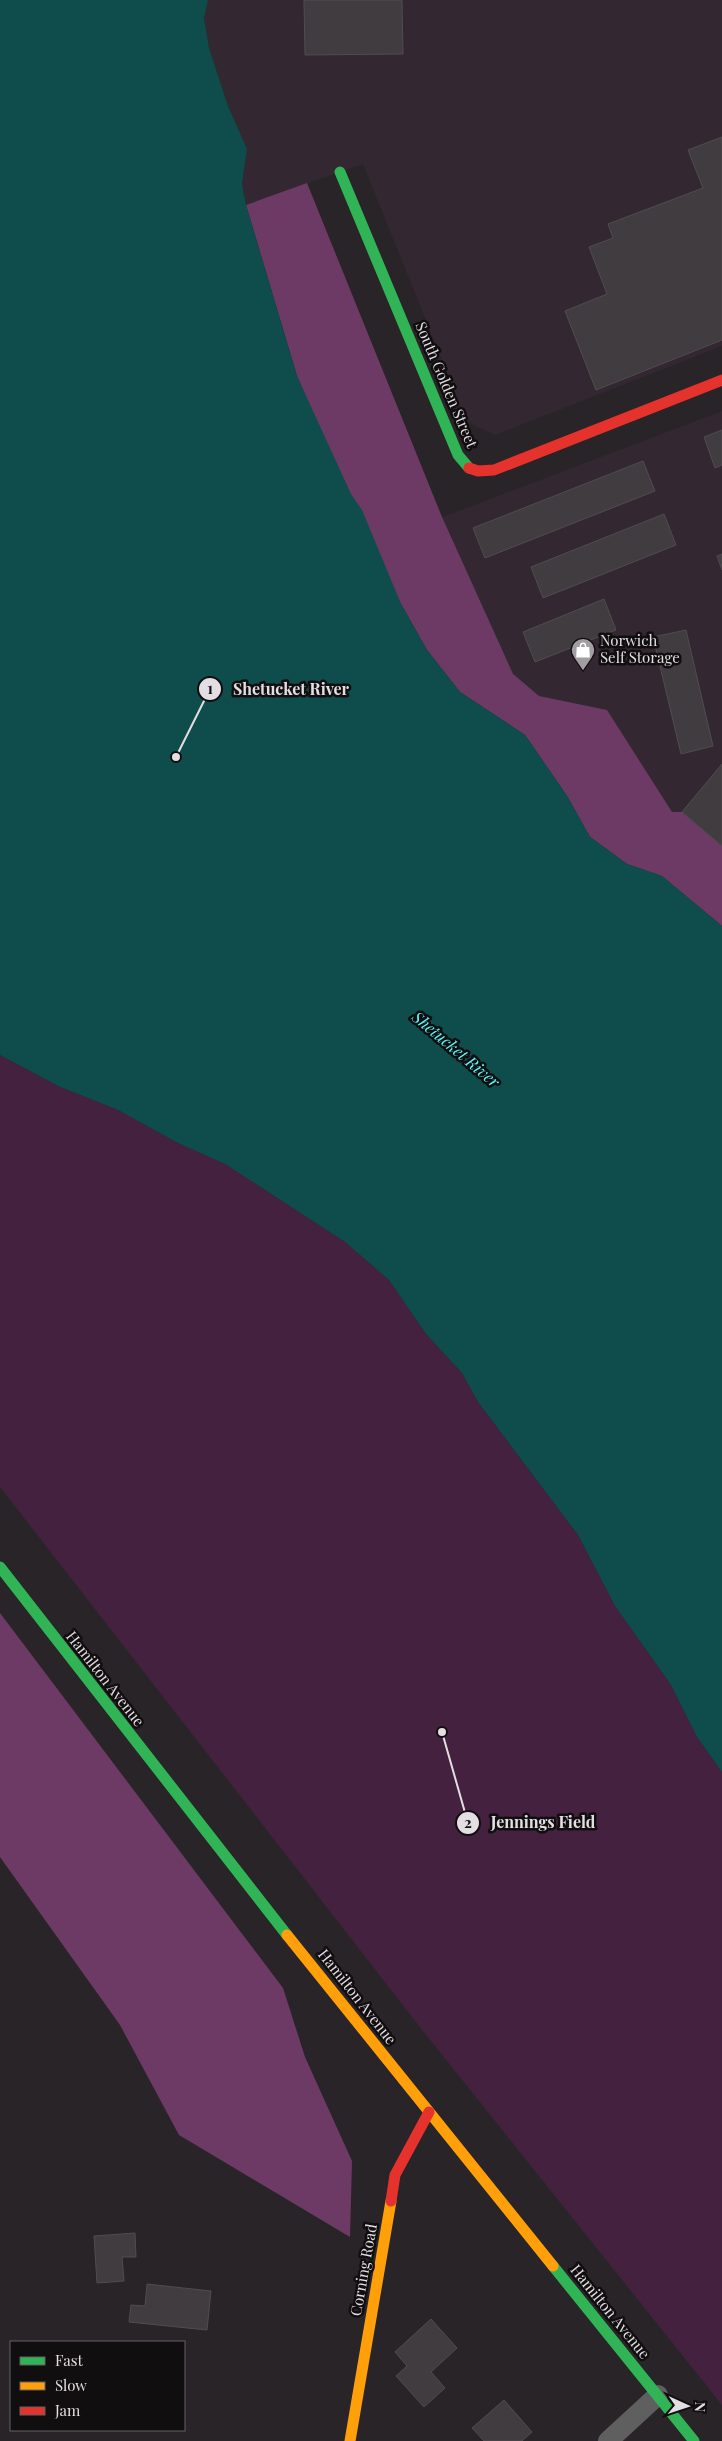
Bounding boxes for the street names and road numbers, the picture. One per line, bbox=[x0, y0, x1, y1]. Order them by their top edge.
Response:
street label: South Golden Street bbox=[411, 319, 483, 451]
street label: Hamilton Avenue bbox=[62, 1627, 149, 1730]
street label: Hamilton Avenue bbox=[314, 1945, 401, 2048]
street label: Corning Road bbox=[345, 2222, 381, 2317]
street label: Hamilton Avenue bbox=[567, 2260, 655, 2363]

